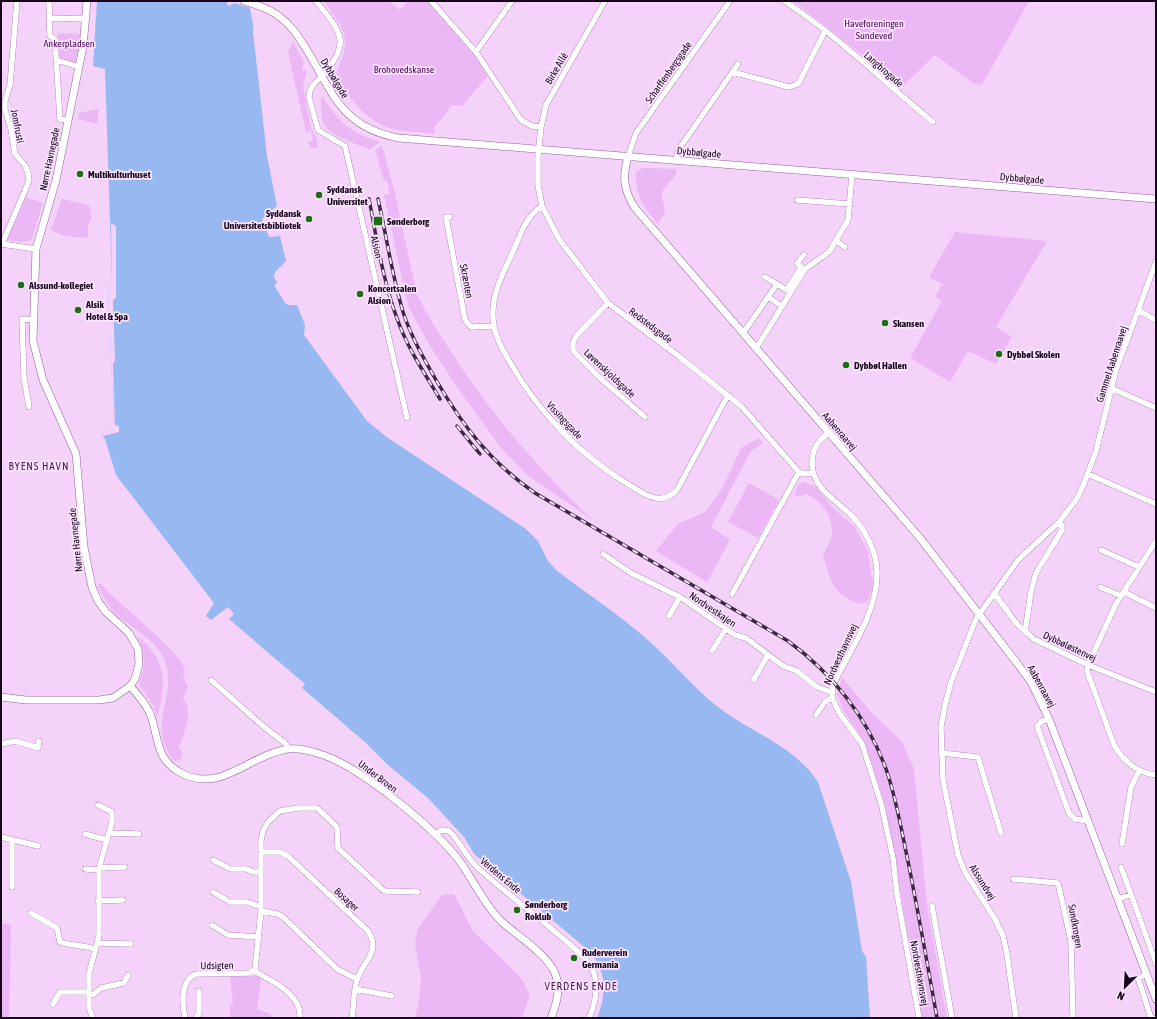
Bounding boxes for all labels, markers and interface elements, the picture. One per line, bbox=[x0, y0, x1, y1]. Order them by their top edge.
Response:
park label: Haveforeningen Sundeved bbox=[844, 18, 904, 41]
park label: Ankerpladsen bbox=[43, 38, 95, 49]
street label: Scharffenbergsgade bbox=[643, 39, 694, 105]
street label: Langbrogade bbox=[862, 49, 906, 90]
street label: Birke Allé bbox=[543, 50, 570, 86]
street label: Dybbølgade bbox=[318, 56, 351, 101]
park label: Brohovedskanse bbox=[374, 64, 435, 75]
street label: Jomfrusti bbox=[9, 108, 26, 144]
street label: Nørre Havnegade bbox=[37, 126, 62, 192]
street label: Dybbølgade bbox=[676, 145, 722, 160]
marker: Multikulturhuset bbox=[75, 169, 85, 179]
place label: Multikulturhuset bbox=[88, 169, 151, 180]
street label: Dybbølgade bbox=[999, 171, 1045, 186]
place label: Syddansk Universitet bbox=[327, 184, 368, 207]
marker: Syddansk Universitet bbox=[314, 190, 324, 200]
place label: Syddansk Universitetsbibliotek bbox=[224, 208, 302, 231]
marker: Syddansk Universitetsbibliotek bbox=[304, 214, 314, 224]
marker: Sønderborg bbox=[372, 215, 384, 227]
place label: Sønderborg bbox=[387, 216, 430, 227]
street label: Alsion bbox=[369, 235, 384, 260]
street label: Skrænten bbox=[458, 263, 475, 299]
marker: Alssund-kollegiet bbox=[16, 280, 26, 290]
place label: Alssund-kollegiet bbox=[28, 280, 93, 291]
place label: Koncertsalen Alsion bbox=[367, 283, 416, 306]
marker: Koncertsalen Alsion bbox=[355, 289, 365, 299]
place label: Alsik Hotel & Spa bbox=[85, 299, 128, 322]
marker: Alsik Hotel & Spa bbox=[73, 305, 83, 315]
street label: Redstedsgade bbox=[627, 306, 675, 346]
marker: Skansen bbox=[880, 318, 890, 328]
place label: Skansen bbox=[893, 318, 924, 329]
street label: Gammel Aabenraavej bbox=[1094, 325, 1129, 404]
street label: Løvenskjoldsgade bbox=[582, 347, 638, 400]
marker: Dybbøl Skolen bbox=[994, 349, 1004, 359]
place label: Dybbøl Skolen bbox=[1007, 349, 1060, 360]
marker: Dybbøl Hallen bbox=[841, 360, 851, 370]
place label: Dybbøl Hallen bbox=[854, 360, 907, 371]
street label: Vissingsgade bbox=[544, 399, 585, 442]
street label: Aabenraavej bbox=[820, 410, 859, 453]
district label: BYENS HAVN bbox=[9, 460, 69, 472]
street label: Nørre Havnegade bbox=[67, 507, 84, 573]
street label: Nordvestkajen bbox=[687, 590, 738, 629]
street label: Nordvesthavnsvej bbox=[821, 622, 859, 687]
street label: Dybbøløstenvej bbox=[1041, 629, 1098, 664]
street label: Aabenraavej bbox=[1025, 663, 1058, 709]
street label: Under Broen bbox=[356, 758, 400, 795]
street label: Verdens Ende bbox=[478, 855, 524, 896]
street label: Alssundvej bbox=[967, 862, 998, 902]
street label: Bosager bbox=[332, 885, 362, 914]
place label: Sønderborg Roklub bbox=[525, 899, 568, 922]
street label: Sundkrogen bbox=[1066, 903, 1085, 949]
marker: Sønderborg Roklub bbox=[512, 905, 522, 915]
street label: Nordvesthavnsvej bbox=[908, 940, 931, 1007]
place label: Ruderverein Germania bbox=[582, 947, 627, 970]
marker: Ruderverein Germania bbox=[569, 953, 579, 963]
street label: Udsigten bbox=[200, 960, 234, 971]
north arrow bbox=[1105, 967, 1145, 1007]
district label: VERDENS ENDE bbox=[544, 980, 618, 992]
text: N bbox=[1116, 989, 1126, 1003]

